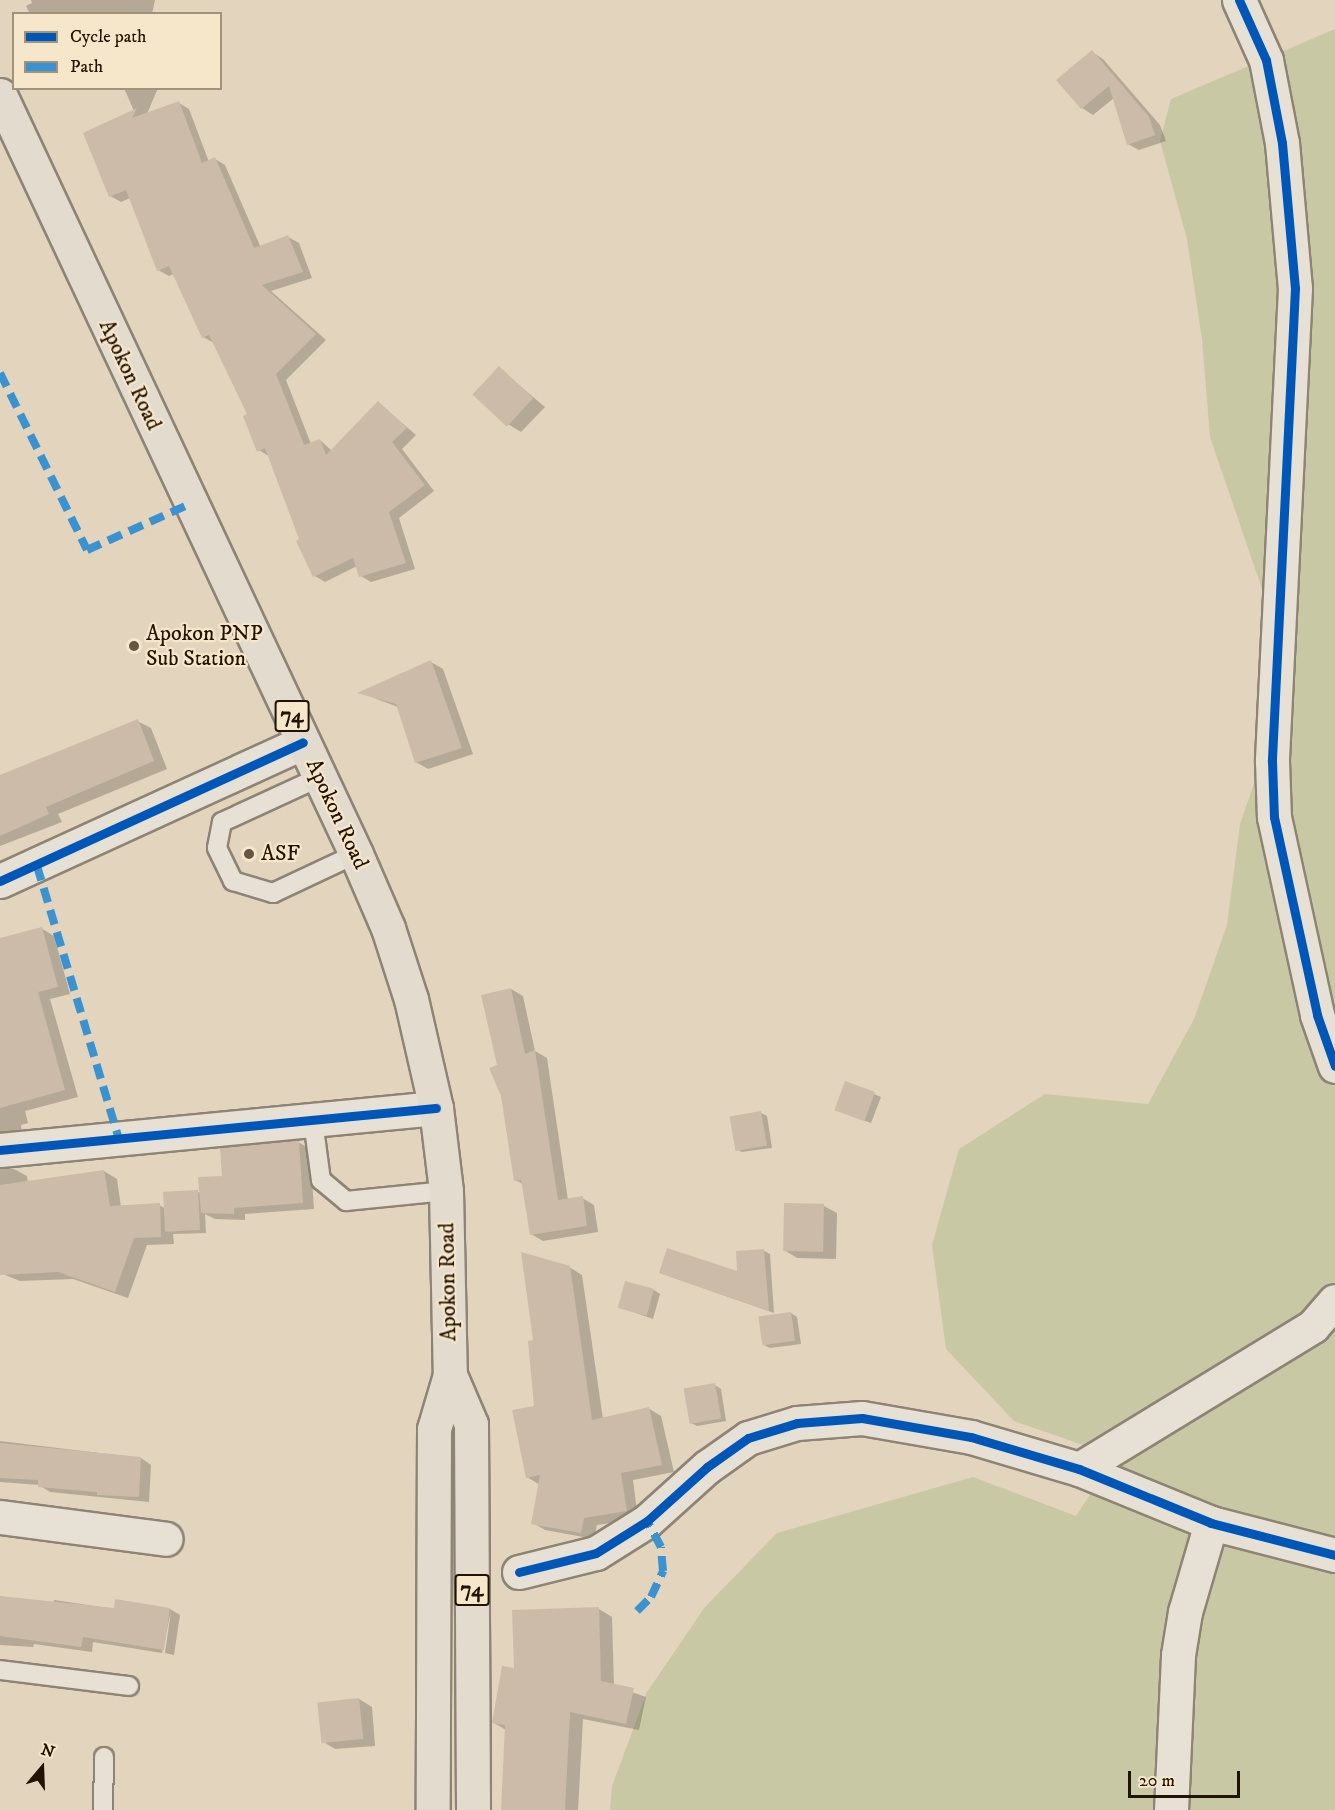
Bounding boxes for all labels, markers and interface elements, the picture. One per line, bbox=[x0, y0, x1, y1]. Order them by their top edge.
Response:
legend bbox=[12, 12, 222, 90]
text: Cycle path bbox=[70, 26, 147, 48]
text: Path bbox=[70, 56, 103, 78]
street label: Apokon Road bbox=[93, 316, 167, 434]
place label: Apokon PNP Sub Station bbox=[146, 620, 263, 672]
marker: Apokon PNP Sub Station bbox=[127, 639, 141, 653]
road number: 74 bbox=[274, 698, 310, 734]
street label: Apokon Road bbox=[300, 755, 374, 873]
place label: ASF bbox=[261, 841, 300, 867]
marker: ASF bbox=[242, 847, 256, 861]
street label: Apokon Road bbox=[434, 1222, 462, 1342]
road number: 74 bbox=[454, 1572, 490, 1608]
north arrow bbox=[12, 1738, 72, 1798]
text: N bbox=[38, 1739, 57, 1763]
scale bar bbox=[1131, 1759, 1244, 1797]
text: 20 m bbox=[1139, 1770, 1175, 1792]

